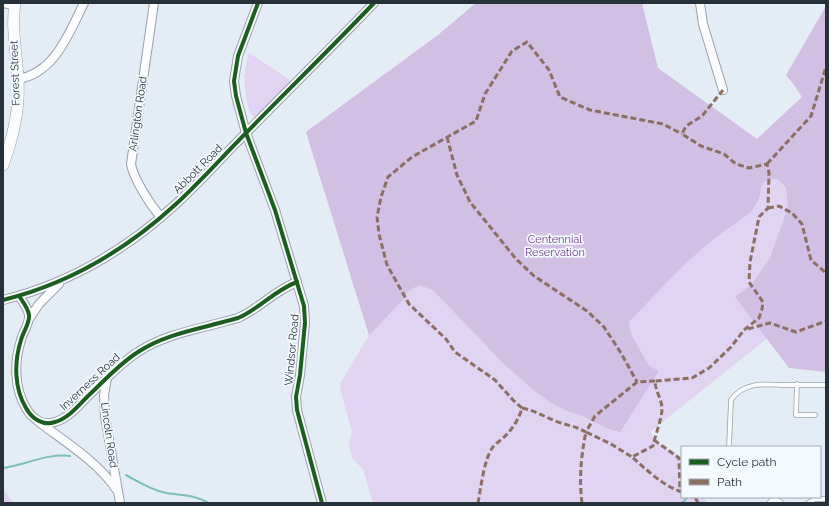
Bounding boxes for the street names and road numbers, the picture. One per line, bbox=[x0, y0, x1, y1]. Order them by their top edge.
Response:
street label: Forest Street bbox=[7, 40, 23, 106]
street label: Arlington Road bbox=[126, 75, 150, 152]
street label: Abbott Road bbox=[171, 142, 225, 196]
street label: Windsor Road bbox=[282, 314, 302, 386]
street label: Inverness Road bbox=[57, 351, 123, 413]
street label: Lincoln Road bbox=[98, 401, 120, 469]

